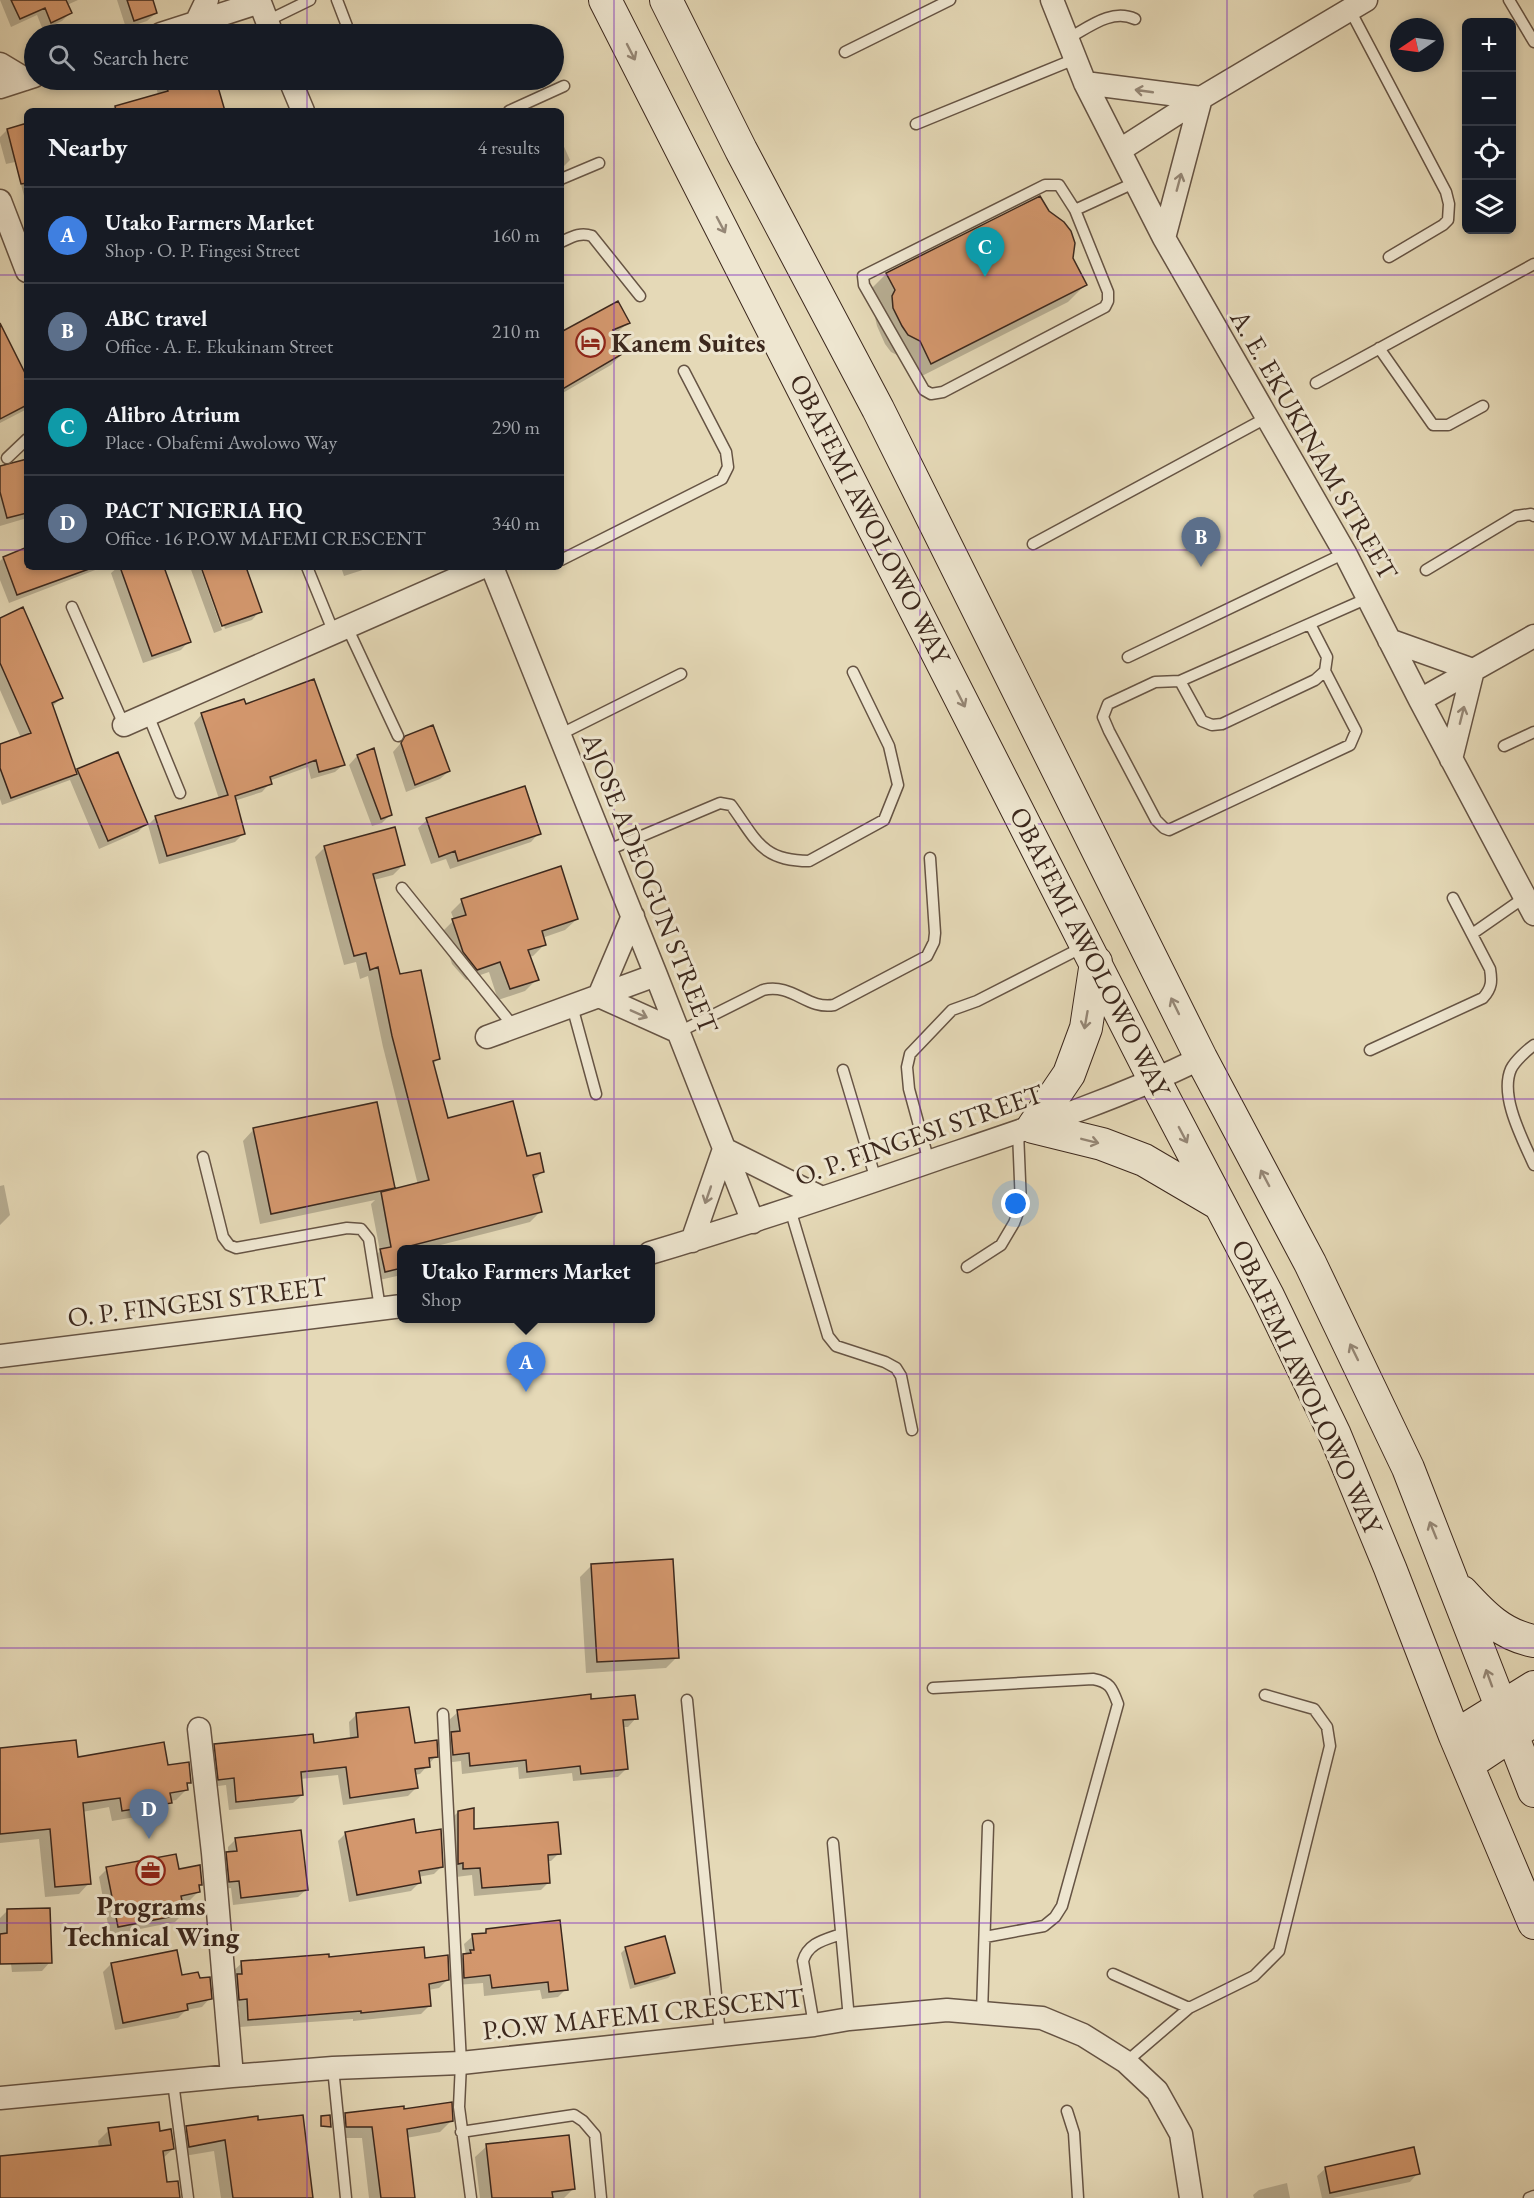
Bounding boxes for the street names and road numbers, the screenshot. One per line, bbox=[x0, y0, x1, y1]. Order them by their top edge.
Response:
street label: A. E. EKUKINAM STREET bbox=[1222, 302, 1407, 587]
street label: OBAFEMI AWOLOWO WAY bbox=[782, 368, 960, 671]
street label: AJOSE ADEOGUN STREET bbox=[574, 726, 727, 1039]
street label: OBAFEMI AWOLOWO WAY bbox=[1002, 801, 1180, 1104]
street label: O. P. FINGESI STREET bbox=[790, 1075, 1049, 1194]
street label: OBAFEMI AWOLOWO WAY bbox=[1224, 1234, 1392, 1541]
street label: O. P. FINGESI STREET bbox=[65, 1268, 329, 1335]
street label: P.O.W MAFEMI CRESCENT bbox=[481, 1979, 806, 2048]

